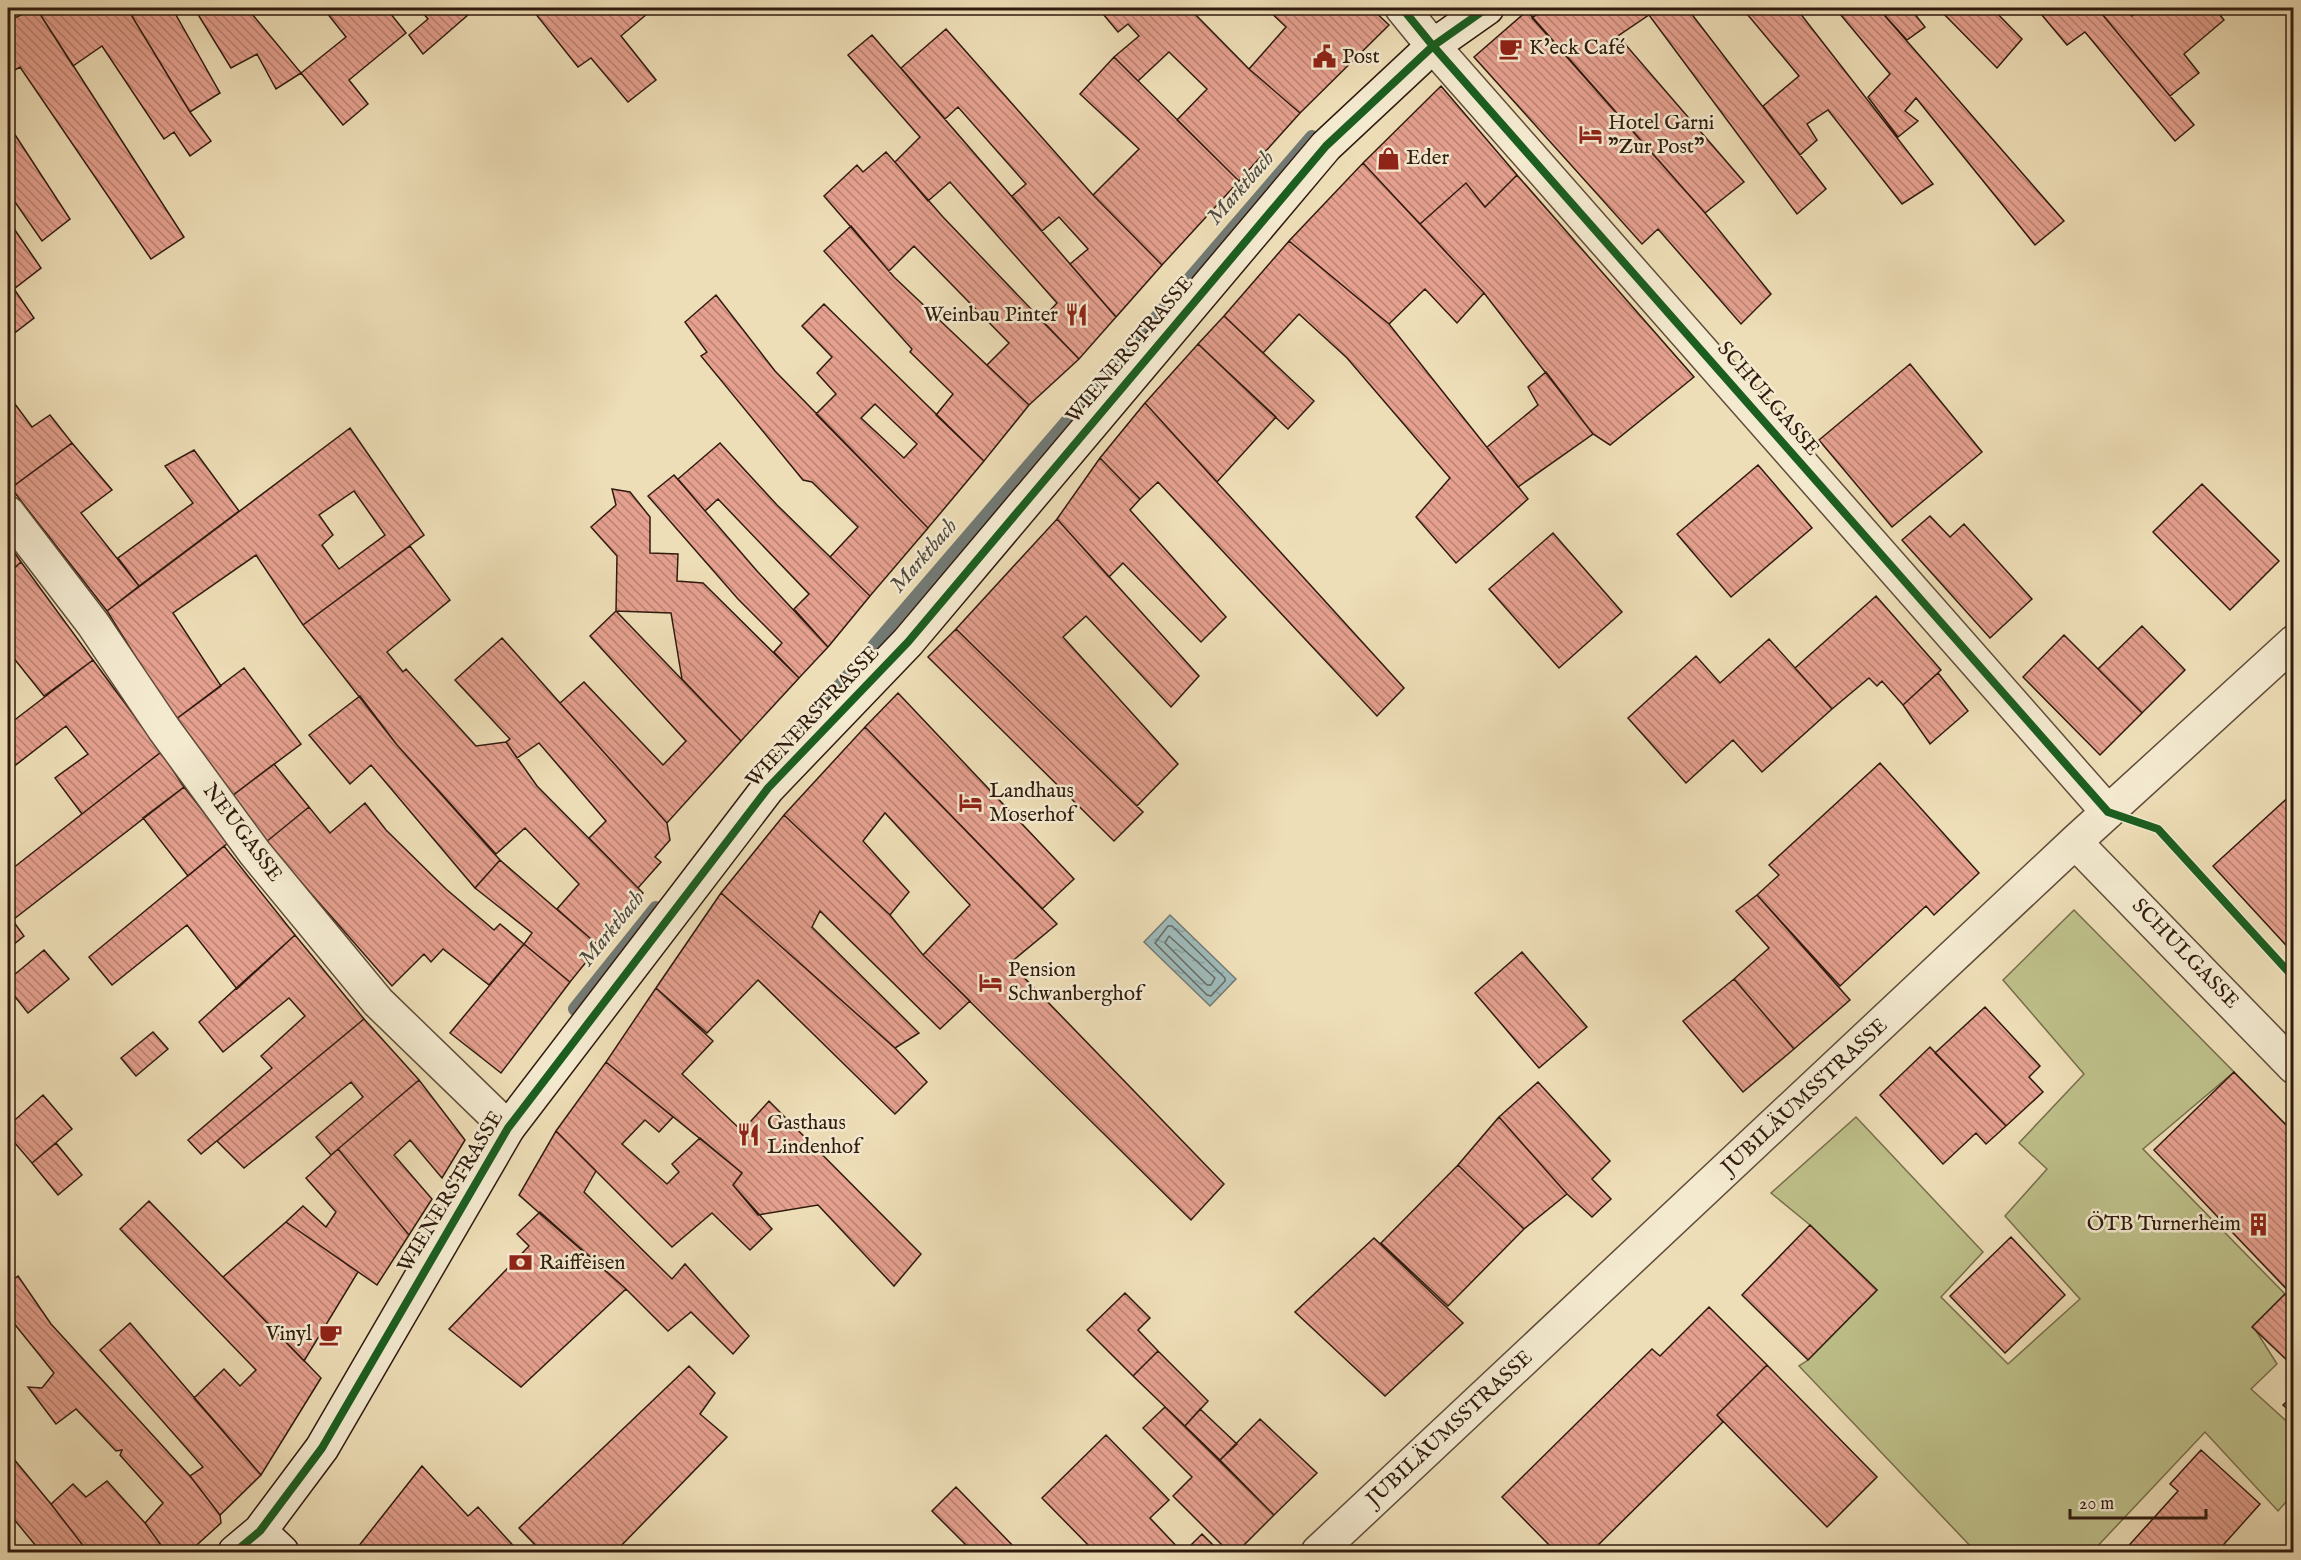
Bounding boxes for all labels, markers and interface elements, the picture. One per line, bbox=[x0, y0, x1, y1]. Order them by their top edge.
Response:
cafe icon: K'eck Café bbox=[1498, 35, 1524, 61]
place label: K'eck Café bbox=[1529, 35, 1625, 62]
public building icon: Post bbox=[1311, 44, 1337, 70]
place label: Post bbox=[1342, 44, 1380, 71]
place label: Hotel Garni "Zur Post" bbox=[1608, 110, 1715, 161]
hotel icon: Hotel Garni "Zur Post" bbox=[1577, 122, 1603, 148]
water label: Marktbach bbox=[1201, 145, 1281, 231]
shop icon: Eder bbox=[1375, 145, 1401, 171]
place label: Eder bbox=[1406, 145, 1449, 172]
street label: WIENERSTRASSE bbox=[1060, 271, 1200, 429]
place label: Weinbau Pinter bbox=[923, 302, 1058, 329]
restaurant icon: Weinbau Pinter bbox=[1063, 302, 1089, 328]
street label: SCHULGASSE bbox=[1711, 336, 1825, 462]
water label: Marktbach bbox=[884, 513, 964, 599]
street label: WIENERSTRASSE bbox=[740, 640, 886, 794]
street label: NEUGASSE bbox=[196, 778, 288, 888]
place label: Landhaus Moserhof bbox=[989, 778, 1078, 829]
hotel icon: Landhaus Moserhof bbox=[958, 790, 984, 816]
water label: Marktbach bbox=[573, 885, 651, 973]
street label: SCHULGASSE bbox=[2125, 893, 2245, 1015]
place label: Pension Schwanberghof bbox=[1008, 957, 1146, 1008]
hotel icon: Pension Schwanberghof bbox=[977, 969, 1003, 995]
street label: JUBILÄUMSSTRASSE bbox=[1714, 1012, 1894, 1183]
street label: WIENERSTRASSE bbox=[392, 1106, 510, 1278]
place label: Gasthaus Lindenhof bbox=[767, 1110, 864, 1161]
restaurant icon: Gasthaus Lindenhof bbox=[736, 1122, 762, 1148]
place label: ÖTB Turnerheim bbox=[2087, 1211, 2241, 1238]
building icon: ÖTB Turnerheim bbox=[2246, 1211, 2272, 1237]
bank icon: Raiffeisen bbox=[508, 1250, 534, 1276]
place label: Raiffeisen bbox=[539, 1250, 626, 1277]
place label: Vinyl bbox=[265, 1321, 312, 1348]
cafe icon: Vinyl bbox=[317, 1321, 343, 1347]
street label: JUBILÄUMSSTRASSE bbox=[1359, 1344, 1539, 1515]
scale bar bbox=[2070, 1482, 2206, 1520]
text: 20 m bbox=[2079, 1493, 2114, 1516]

